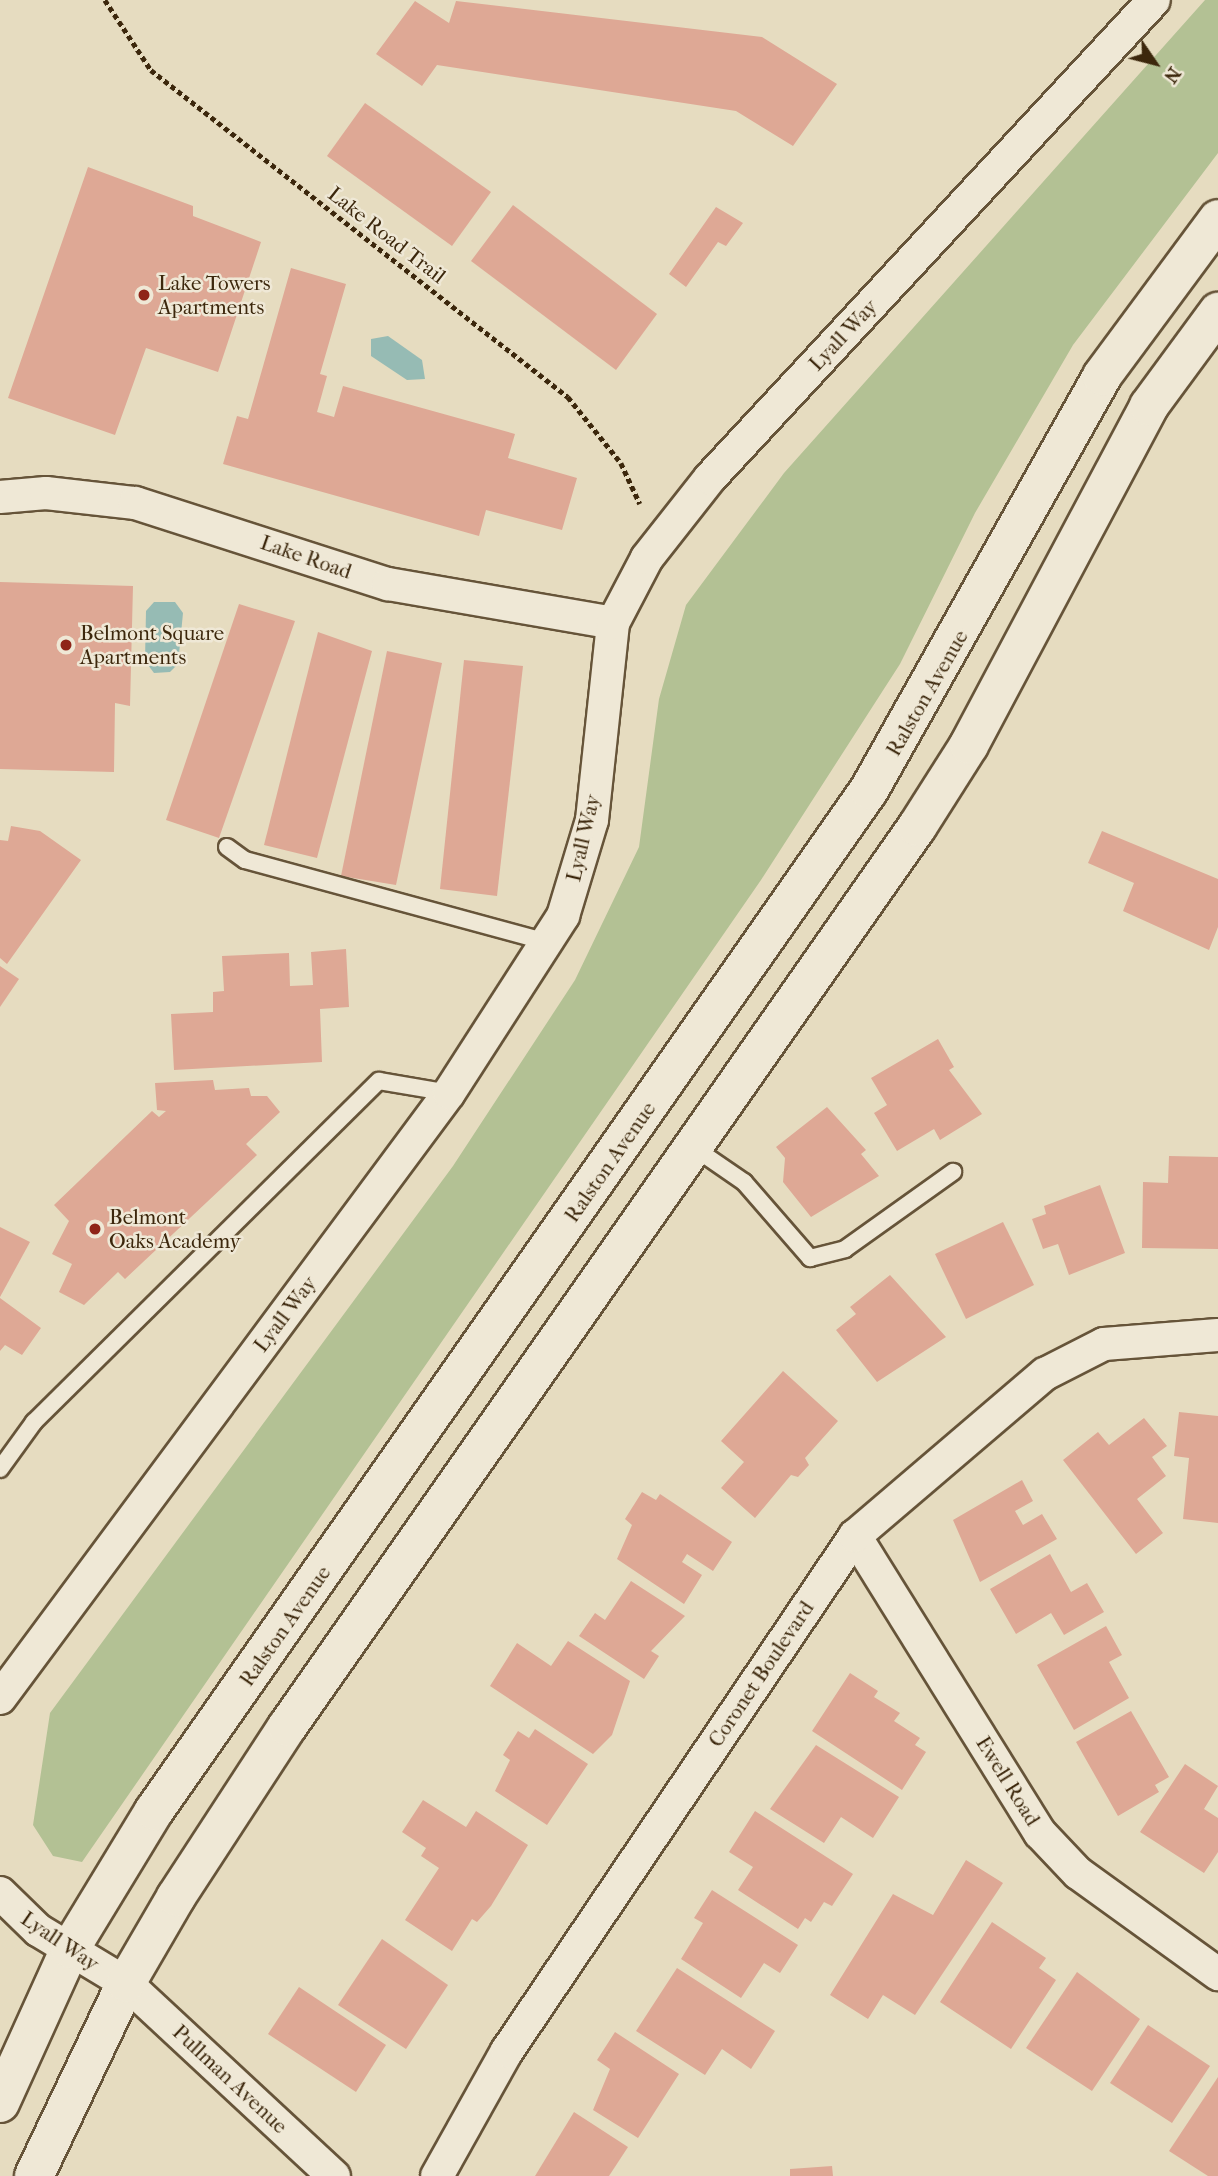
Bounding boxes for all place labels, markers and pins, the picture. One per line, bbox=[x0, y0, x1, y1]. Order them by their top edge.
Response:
place label: Lake Towers Apartments bbox=[158, 270, 271, 320]
marker: Lake Towers Apartments bbox=[136, 287, 152, 303]
place label: Belmont Square Apartments bbox=[80, 620, 224, 670]
marker: Belmont Square Apartments bbox=[58, 637, 74, 653]
place label: Belmont Oaks Academy bbox=[109, 1204, 241, 1254]
marker: Belmont Oaks Academy bbox=[87, 1221, 103, 1237]

